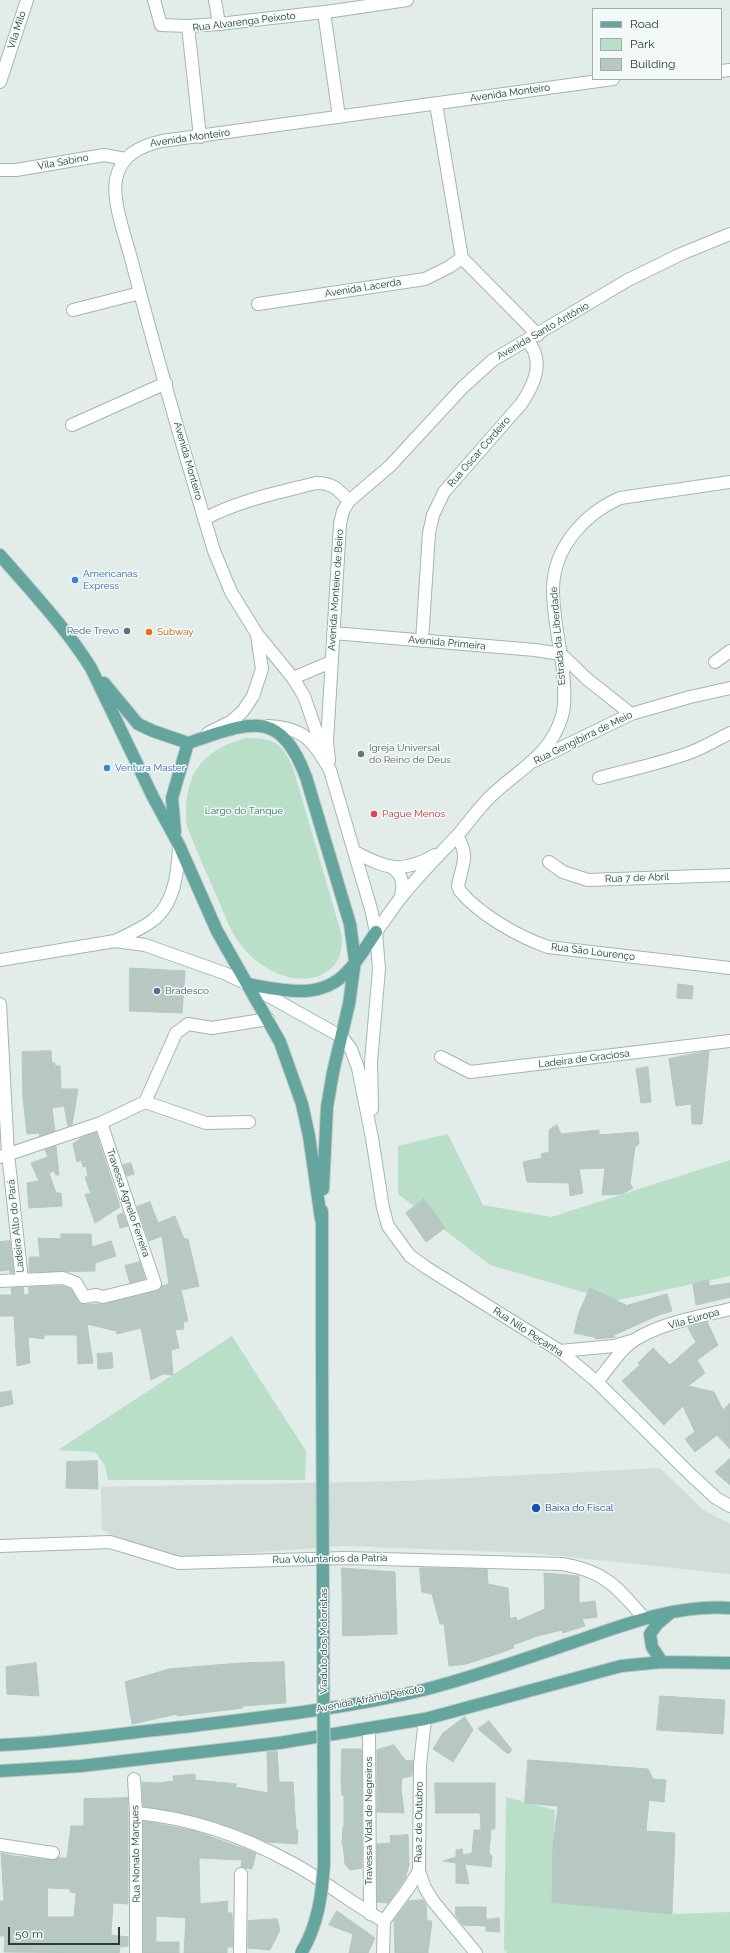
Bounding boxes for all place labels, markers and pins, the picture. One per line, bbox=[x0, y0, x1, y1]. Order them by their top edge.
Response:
place label: Americanas Express bbox=[83, 568, 138, 592]
marker: Americanas Express bbox=[70, 575, 80, 585]
place label: Rede Trevo bbox=[67, 625, 119, 637]
marker: Rede Trevo bbox=[122, 626, 132, 636]
place label: Subway bbox=[157, 626, 194, 638]
marker: Subway bbox=[144, 627, 154, 637]
place label: Igreja Universal do Reino de Deus bbox=[369, 742, 451, 766]
marker: Igreja Universal do Reino de Deus bbox=[356, 749, 366, 759]
place label: Ventura Master bbox=[115, 762, 185, 774]
marker: Ventura Master bbox=[102, 763, 112, 773]
place label: Pague Menos bbox=[382, 808, 445, 820]
marker: Pague Menos bbox=[369, 809, 379, 819]
place label: Bradesco bbox=[165, 985, 209, 997]
marker: Bradesco bbox=[152, 986, 162, 996]
marker: Baixa do Fiscal bbox=[530, 1502, 542, 1514]
place label: Baixa do Fiscal bbox=[545, 1502, 614, 1514]

